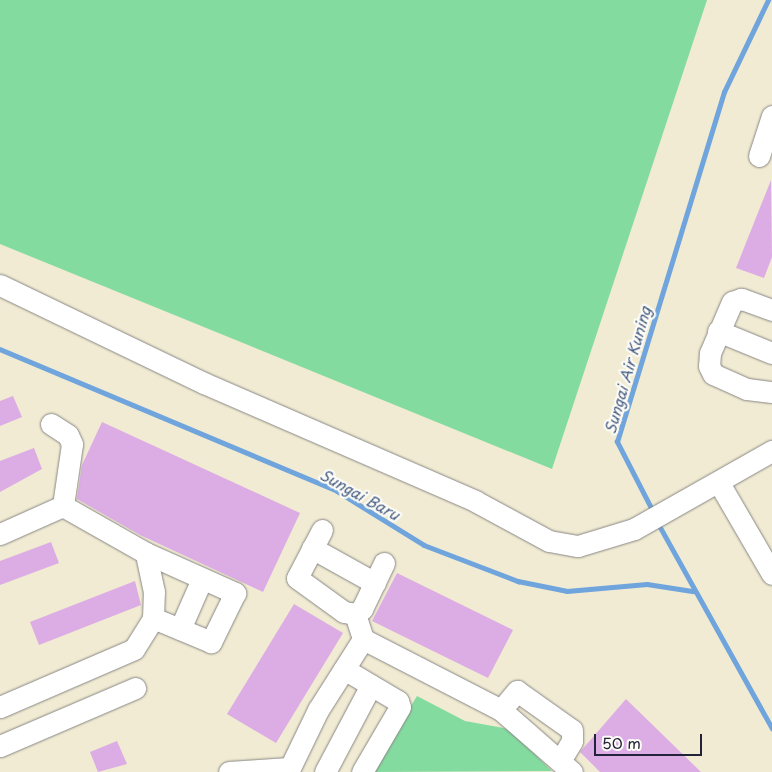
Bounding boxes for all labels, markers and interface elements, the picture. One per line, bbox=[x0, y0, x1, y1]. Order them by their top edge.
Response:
water label: Sungai Air Kuning bbox=[600, 305, 654, 435]
water label: Sungai Baru bbox=[317, 465, 403, 523]
scale bar bbox=[597, 724, 704, 756]
text: 50 m bbox=[602, 731, 641, 754]

